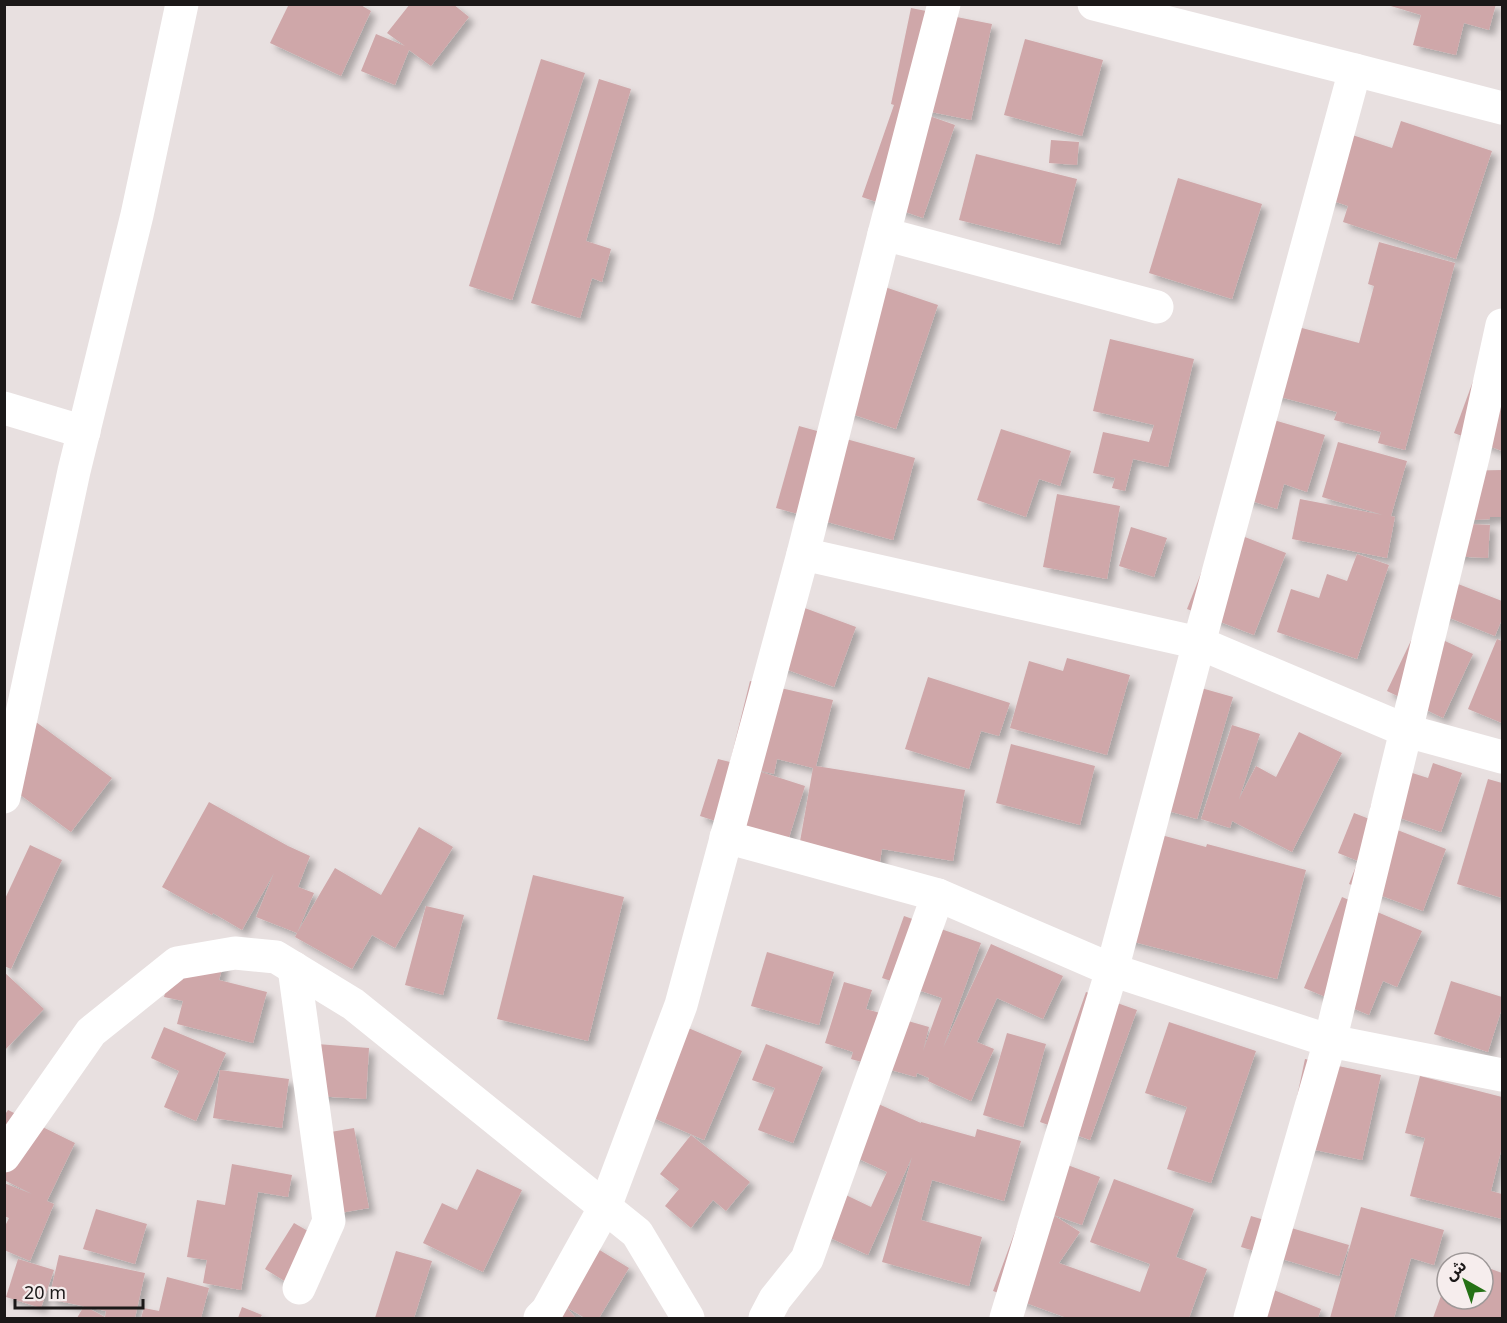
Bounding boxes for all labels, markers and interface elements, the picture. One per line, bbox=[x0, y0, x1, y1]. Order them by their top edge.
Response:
north arrow bbox=[1435, 1251, 1495, 1311]
text: ش bbox=[1440, 1254, 1471, 1285]
scale bar bbox=[15, 1272, 142, 1310]
text: 20 m bbox=[24, 1280, 66, 1304]

